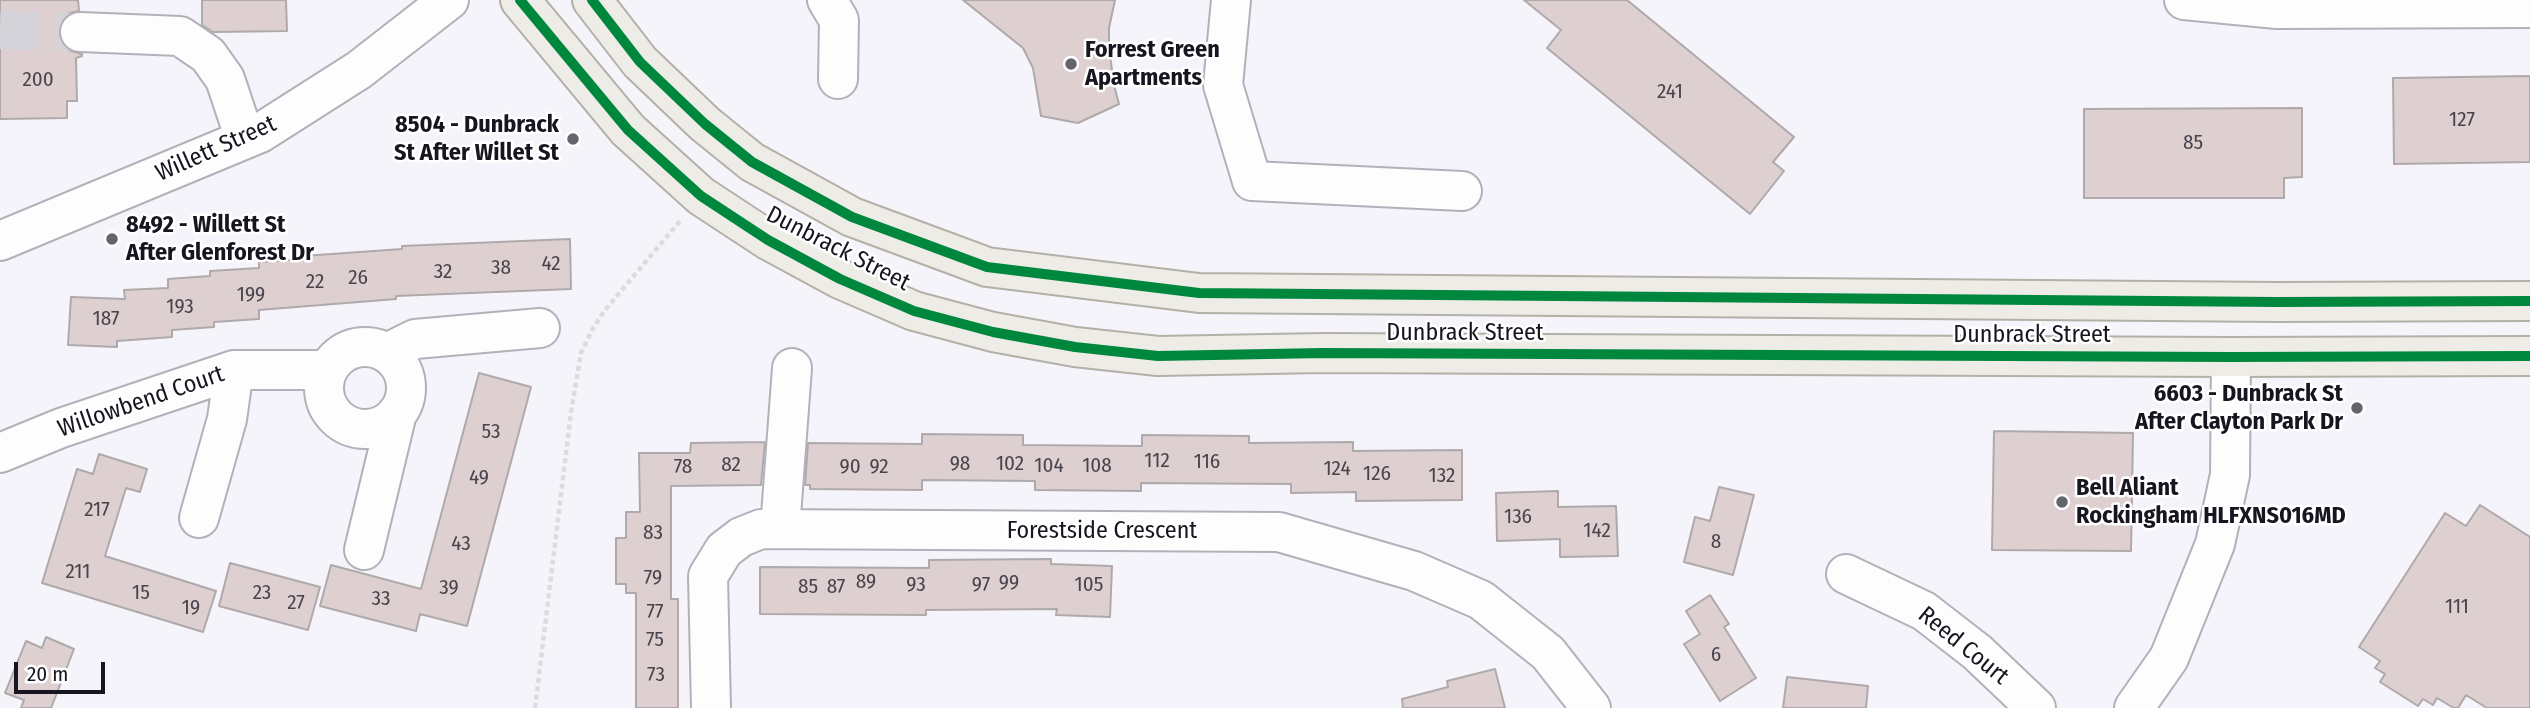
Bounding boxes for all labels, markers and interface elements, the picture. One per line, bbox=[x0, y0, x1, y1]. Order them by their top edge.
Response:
place label: Forrest Green Apartments bbox=[1085, 36, 1220, 92]
marker: Forrest Green Apartments bbox=[1063, 56, 1079, 72]
house number: 200 bbox=[22, 67, 54, 93]
house number: 241 bbox=[1657, 79, 1683, 105]
house number: 127 bbox=[2449, 107, 2475, 133]
street label: Willett Street bbox=[151, 110, 281, 188]
place label: 8504 - Dunbrack St After Willet St bbox=[394, 111, 559, 167]
house number: 85 bbox=[2183, 130, 2203, 156]
marker: 8504 - Dunbrack St After Willet St bbox=[565, 131, 581, 147]
street label: Dunbrack Street bbox=[761, 200, 915, 298]
place label: 8492 - Willett St After Glenforest Dr bbox=[126, 211, 314, 267]
marker: 8492 - Willett St After Glenforest Dr bbox=[104, 231, 120, 247]
house number: 42 bbox=[541, 251, 561, 277]
house number: 38 bbox=[491, 255, 511, 281]
house number: 32 bbox=[434, 259, 452, 285]
house number: 26 bbox=[348, 265, 368, 291]
house number: 22 bbox=[306, 269, 324, 295]
house number: 199 bbox=[237, 282, 265, 308]
house number: 193 bbox=[166, 294, 194, 320]
house number: 187 bbox=[93, 306, 119, 332]
street label: Dunbrack Street bbox=[1386, 319, 1544, 347]
street label: Dunbrack Street bbox=[1953, 321, 2111, 349]
street label: Willowbend Court bbox=[54, 360, 228, 444]
place label: 6603 - Dunbrack St After Clayton Park Dr bbox=[2135, 380, 2343, 436]
marker: 6603 - Dunbrack St After Clayton Park Dr bbox=[2349, 400, 2365, 416]
house number: 53 bbox=[482, 419, 500, 445]
house number: 112 bbox=[1144, 448, 1170, 474]
house number: 116 bbox=[1194, 449, 1220, 475]
house number: 98 bbox=[950, 451, 970, 477]
house number: 102 bbox=[996, 451, 1024, 477]
house number: 82 bbox=[721, 452, 741, 478]
house number: 104 bbox=[1034, 453, 1064, 479]
house number: 108 bbox=[1082, 453, 1112, 479]
house number: 78 bbox=[674, 454, 692, 480]
house number: 90 bbox=[839, 454, 861, 480]
house number: 92 bbox=[869, 454, 889, 480]
house number: 124 bbox=[1323, 456, 1351, 482]
house number: 126 bbox=[1363, 461, 1391, 487]
house number: 132 bbox=[1429, 463, 1455, 489]
house number: 49 bbox=[469, 465, 489, 491]
place label: Bell Aliant Rockingham HLFXNS016MD bbox=[2076, 474, 2346, 530]
marker: Bell Aliant Rockingham HLFXNS016MD bbox=[2054, 494, 2070, 510]
house number: 217 bbox=[84, 497, 110, 523]
house number: 136 bbox=[1504, 504, 1532, 530]
street label: Forestside Crescent bbox=[1007, 517, 1197, 545]
house number: 142 bbox=[1583, 518, 1611, 544]
house number: 83 bbox=[643, 520, 663, 546]
house number: 8 bbox=[1711, 529, 1721, 555]
house number: 43 bbox=[451, 531, 471, 557]
house number: 211 bbox=[66, 559, 90, 585]
house number: 79 bbox=[644, 565, 662, 591]
house number: 89 bbox=[856, 569, 876, 595]
house number: 99 bbox=[999, 570, 1019, 596]
house number: 93 bbox=[906, 572, 926, 598]
house number: 97 bbox=[972, 572, 990, 598]
house number: 105 bbox=[1075, 572, 1103, 598]
house number: 85 bbox=[798, 574, 818, 600]
house number: 87 bbox=[827, 574, 845, 600]
house number: 39 bbox=[439, 575, 459, 601]
house number: 15 bbox=[132, 580, 150, 606]
house number: 23 bbox=[253, 580, 271, 606]
house number: 33 bbox=[372, 586, 390, 612]
house number: 27 bbox=[287, 590, 305, 616]
house number: 111 bbox=[2445, 594, 2469, 620]
house number: 19 bbox=[182, 595, 200, 621]
house number: 77 bbox=[646, 599, 664, 625]
street label: Reed Court bbox=[1912, 601, 2014, 691]
house number: 75 bbox=[646, 627, 664, 653]
house number: 6 bbox=[1711, 642, 1721, 668]
scale bar bbox=[18, 648, 108, 692]
text: 20 m bbox=[27, 661, 68, 687]
house number: 73 bbox=[647, 662, 665, 688]

